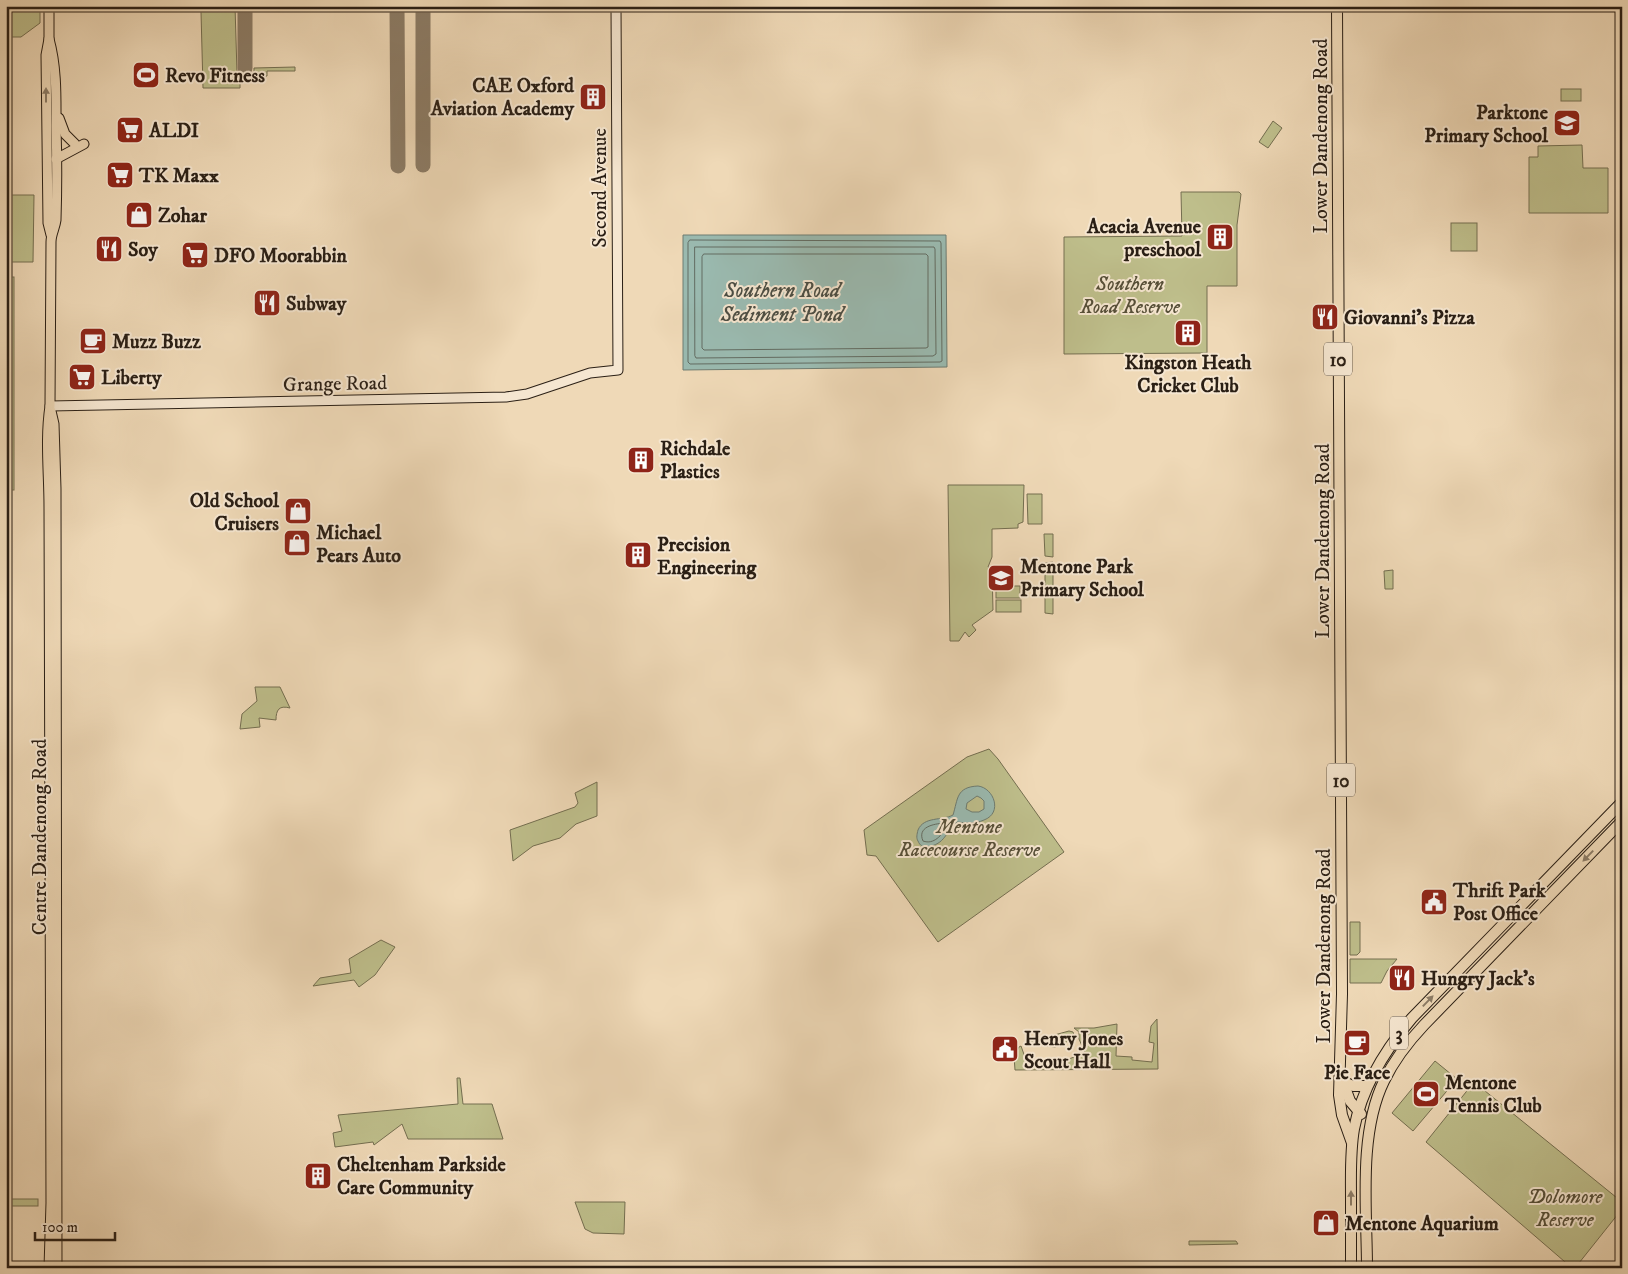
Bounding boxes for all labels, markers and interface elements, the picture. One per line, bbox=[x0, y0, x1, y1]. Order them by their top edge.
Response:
street label: Lower Dandenong Road bbox=[1309, 39, 1334, 233]
sports icon: Revo Fitness bbox=[131, 60, 161, 90]
place label: Revo Fitness bbox=[165, 64, 265, 89]
place label: CAE Oxford Aviation Academy bbox=[430, 74, 575, 122]
building icon: CAE Oxford Aviation Academy bbox=[578, 82, 608, 112]
one-way arrow bbox=[42, 87, 50, 103]
place label: Parktone Primary School bbox=[1424, 101, 1549, 149]
school or university icon: Parktone Primary School bbox=[1552, 108, 1582, 138]
supermarket icon: ALDI bbox=[115, 115, 145, 145]
place label: ALDI bbox=[148, 119, 199, 144]
street label: Second Avenue bbox=[588, 128, 613, 248]
supermarket icon: TK Maxx bbox=[105, 160, 135, 190]
place label: TK Maxx bbox=[138, 164, 219, 189]
shop icon: Zohar bbox=[124, 200, 154, 230]
place label: Zohar bbox=[158, 204, 207, 229]
place label: Acacia Avenue preschool bbox=[1086, 215, 1202, 263]
building icon: Acacia Avenue preschool bbox=[1205, 222, 1235, 252]
restaurant icon: Soy bbox=[94, 234, 124, 264]
place label: Soy bbox=[128, 238, 158, 263]
supermarket icon: DFO Moorabbin bbox=[180, 240, 210, 270]
place label: DFO Moorabbin bbox=[214, 244, 348, 269]
park label: Southern Road Reserve bbox=[1079, 272, 1181, 320]
water label: Southern Road Sediment Pond bbox=[720, 278, 846, 328]
restaurant icon: Subway bbox=[252, 288, 282, 318]
place label: Subway bbox=[286, 292, 347, 317]
restaurant icon: Giovanni's Pizza bbox=[1310, 302, 1340, 332]
place label: Giovanni's Pizza bbox=[1344, 306, 1475, 331]
building icon: Kingston Heath Cricket Club bbox=[1173, 318, 1203, 348]
cafe icon: Muzz Buzz bbox=[78, 326, 108, 356]
place label: Muzz Buzz bbox=[112, 330, 201, 355]
road number: 10 bbox=[1324, 342, 1352, 376]
place label: Kingston Heath Cricket Club bbox=[1124, 351, 1252, 399]
supermarket icon: Liberty bbox=[67, 362, 97, 392]
place label: Liberty bbox=[101, 366, 162, 391]
street label: Grange Road bbox=[283, 371, 387, 398]
place label: Richdale Plastics bbox=[660, 437, 731, 485]
street label: Lower Dandenong Road bbox=[1311, 444, 1336, 638]
building icon: Richdale Plastics bbox=[626, 445, 656, 475]
place label: Old School Cruisers bbox=[190, 489, 280, 537]
shop icon: Old School Cruisers bbox=[283, 496, 313, 526]
place label: Michael Pears Auto bbox=[316, 521, 401, 569]
shop icon: Michael Pears Auto bbox=[282, 528, 312, 558]
place label: Precision Engineering bbox=[657, 533, 757, 581]
building icon: Precision Engineering bbox=[623, 540, 653, 570]
place label: Mentone Park Primary School bbox=[1020, 555, 1145, 603]
school or university icon: Mentone Park Primary School bbox=[986, 563, 1016, 593]
street label: Centre Dandenong Road bbox=[28, 739, 53, 935]
road number: 10 bbox=[1327, 764, 1355, 796]
park label: Mentone Racecourse Reserve bbox=[897, 815, 1041, 863]
street label: Lower Dandenong Road bbox=[1312, 849, 1337, 1043]
one-way arrow bbox=[1582, 850, 1594, 862]
place label: Thrift Park Post Office bbox=[1452, 879, 1547, 927]
public building icon: Thrift Park Post Office bbox=[1419, 887, 1449, 917]
restaurant icon: Hungry Jack's bbox=[1387, 963, 1417, 993]
place label: Hungry Jack's bbox=[1421, 967, 1535, 992]
one-way arrow bbox=[1422, 995, 1434, 1007]
road number: 3 bbox=[1390, 1016, 1408, 1050]
place label: Henry Jones Scout Hall bbox=[1024, 1027, 1123, 1075]
cafe icon: Pie Face bbox=[1342, 1028, 1372, 1058]
public building icon: Henry Jones Scout Hall bbox=[990, 1034, 1020, 1064]
place label: Pie Face bbox=[1324, 1061, 1391, 1086]
place label: Mentone Tennis Club bbox=[1444, 1071, 1542, 1119]
sports icon: Mentone Tennis Club bbox=[1411, 1079, 1441, 1109]
place label: Cheltenham Parkside Care Community bbox=[337, 1153, 507, 1201]
building icon: Cheltenham Parkside Care Community bbox=[303, 1161, 333, 1191]
park label: Dolomore Reserve bbox=[1528, 1185, 1604, 1233]
one-way arrow bbox=[1347, 1190, 1355, 1206]
shop icon: Mentone Aquarium bbox=[1311, 1208, 1341, 1238]
scale bar bbox=[35, 1209, 115, 1241]
place label: Mentone Aquarium bbox=[1345, 1212, 1499, 1237]
text: 100 m bbox=[42, 1218, 78, 1237]

